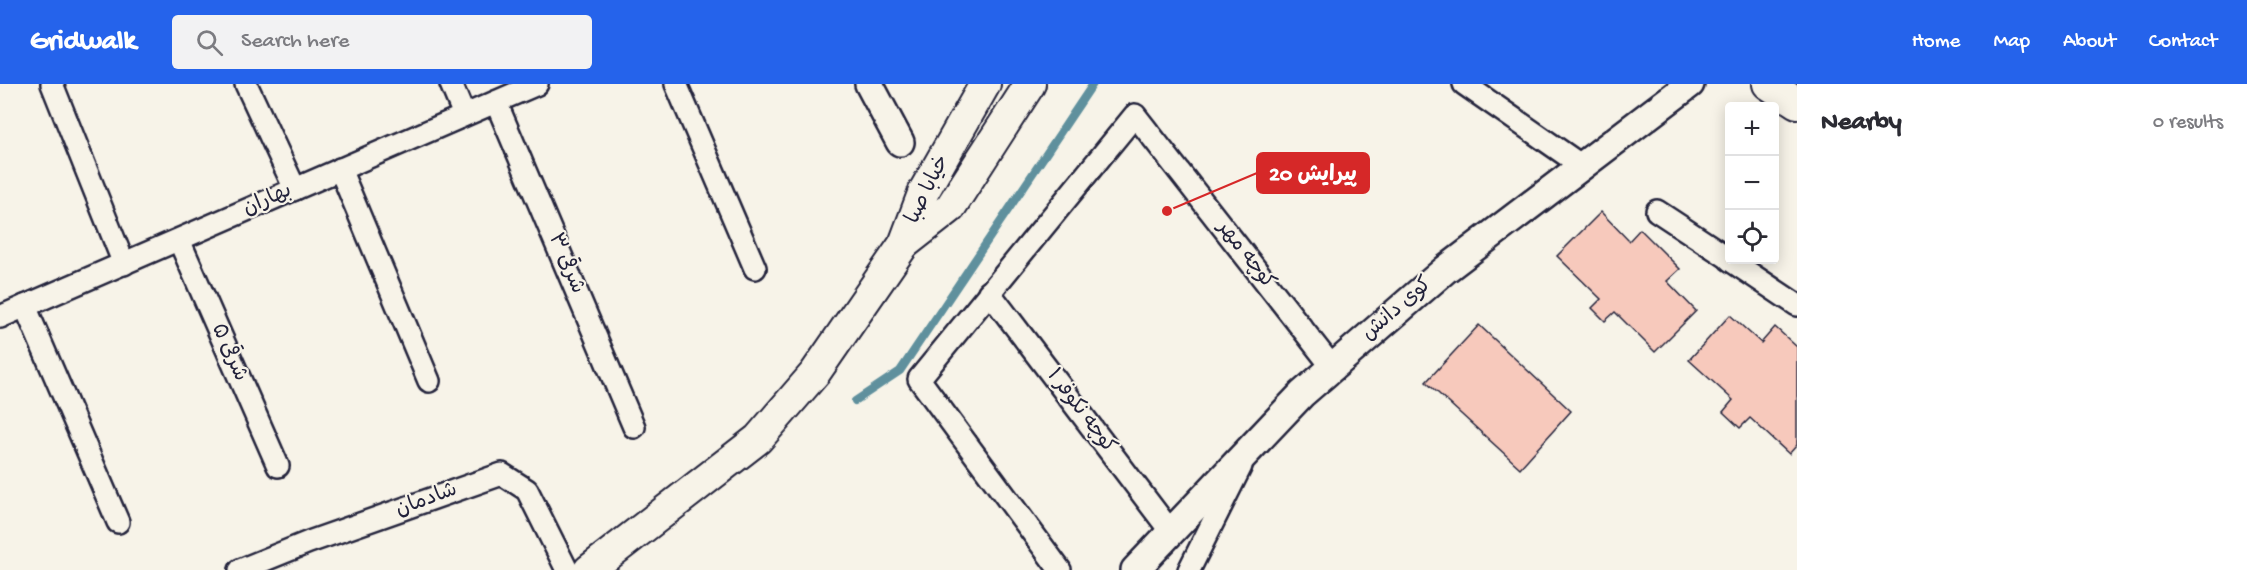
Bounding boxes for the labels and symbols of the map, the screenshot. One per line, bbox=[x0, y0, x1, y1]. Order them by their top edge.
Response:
street label: خیابا صبا bbox=[902, 152, 956, 228]
callout: پیرایش 20 bbox=[1257, 153, 1369, 193]
text: پیرایش 20 bbox=[1269, 163, 1358, 189]
street label: بهاران bbox=[240, 179, 296, 223]
street label: کوچه مهر bbox=[1209, 215, 1279, 295]
street label: ۳ شرقی bbox=[541, 228, 593, 298]
street label: کوی دانش bbox=[1358, 273, 1438, 347]
street label: ۵ شرقی bbox=[204, 319, 255, 386]
street label: کوچه نکوفر ۱ bbox=[1040, 365, 1120, 459]
street label: شادمان bbox=[393, 478, 461, 524]

